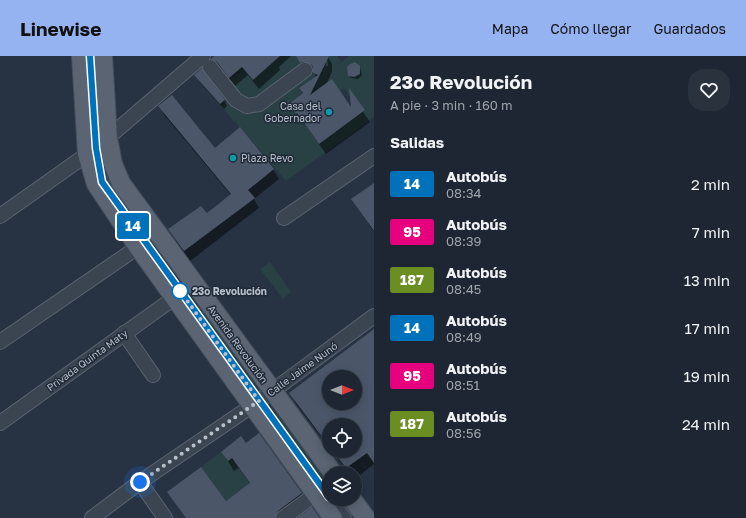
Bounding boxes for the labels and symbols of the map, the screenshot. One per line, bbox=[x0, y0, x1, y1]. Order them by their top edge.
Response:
place label: Casa del Gobernador bbox=[264, 100, 321, 124]
marker: Casa del Gobernador bbox=[324, 107, 334, 117]
place label: Plaza Revo bbox=[241, 152, 293, 164]
marker: Plaza Revo bbox=[228, 153, 238, 163]
line badge: 14 bbox=[115, 213, 151, 239]
marker: 23o Revolución bbox=[171, 282, 189, 300]
place label: 23o Revolución bbox=[192, 285, 267, 297]
street label: Avenida Revolución bbox=[206, 303, 270, 385]
street label: Privada Quinta Maty bbox=[44, 327, 130, 393]
street label: Calle Jaime Nunó bbox=[265, 339, 339, 399]
north arrow bbox=[322, 370, 362, 410]
your location bbox=[130, 472, 150, 492]

